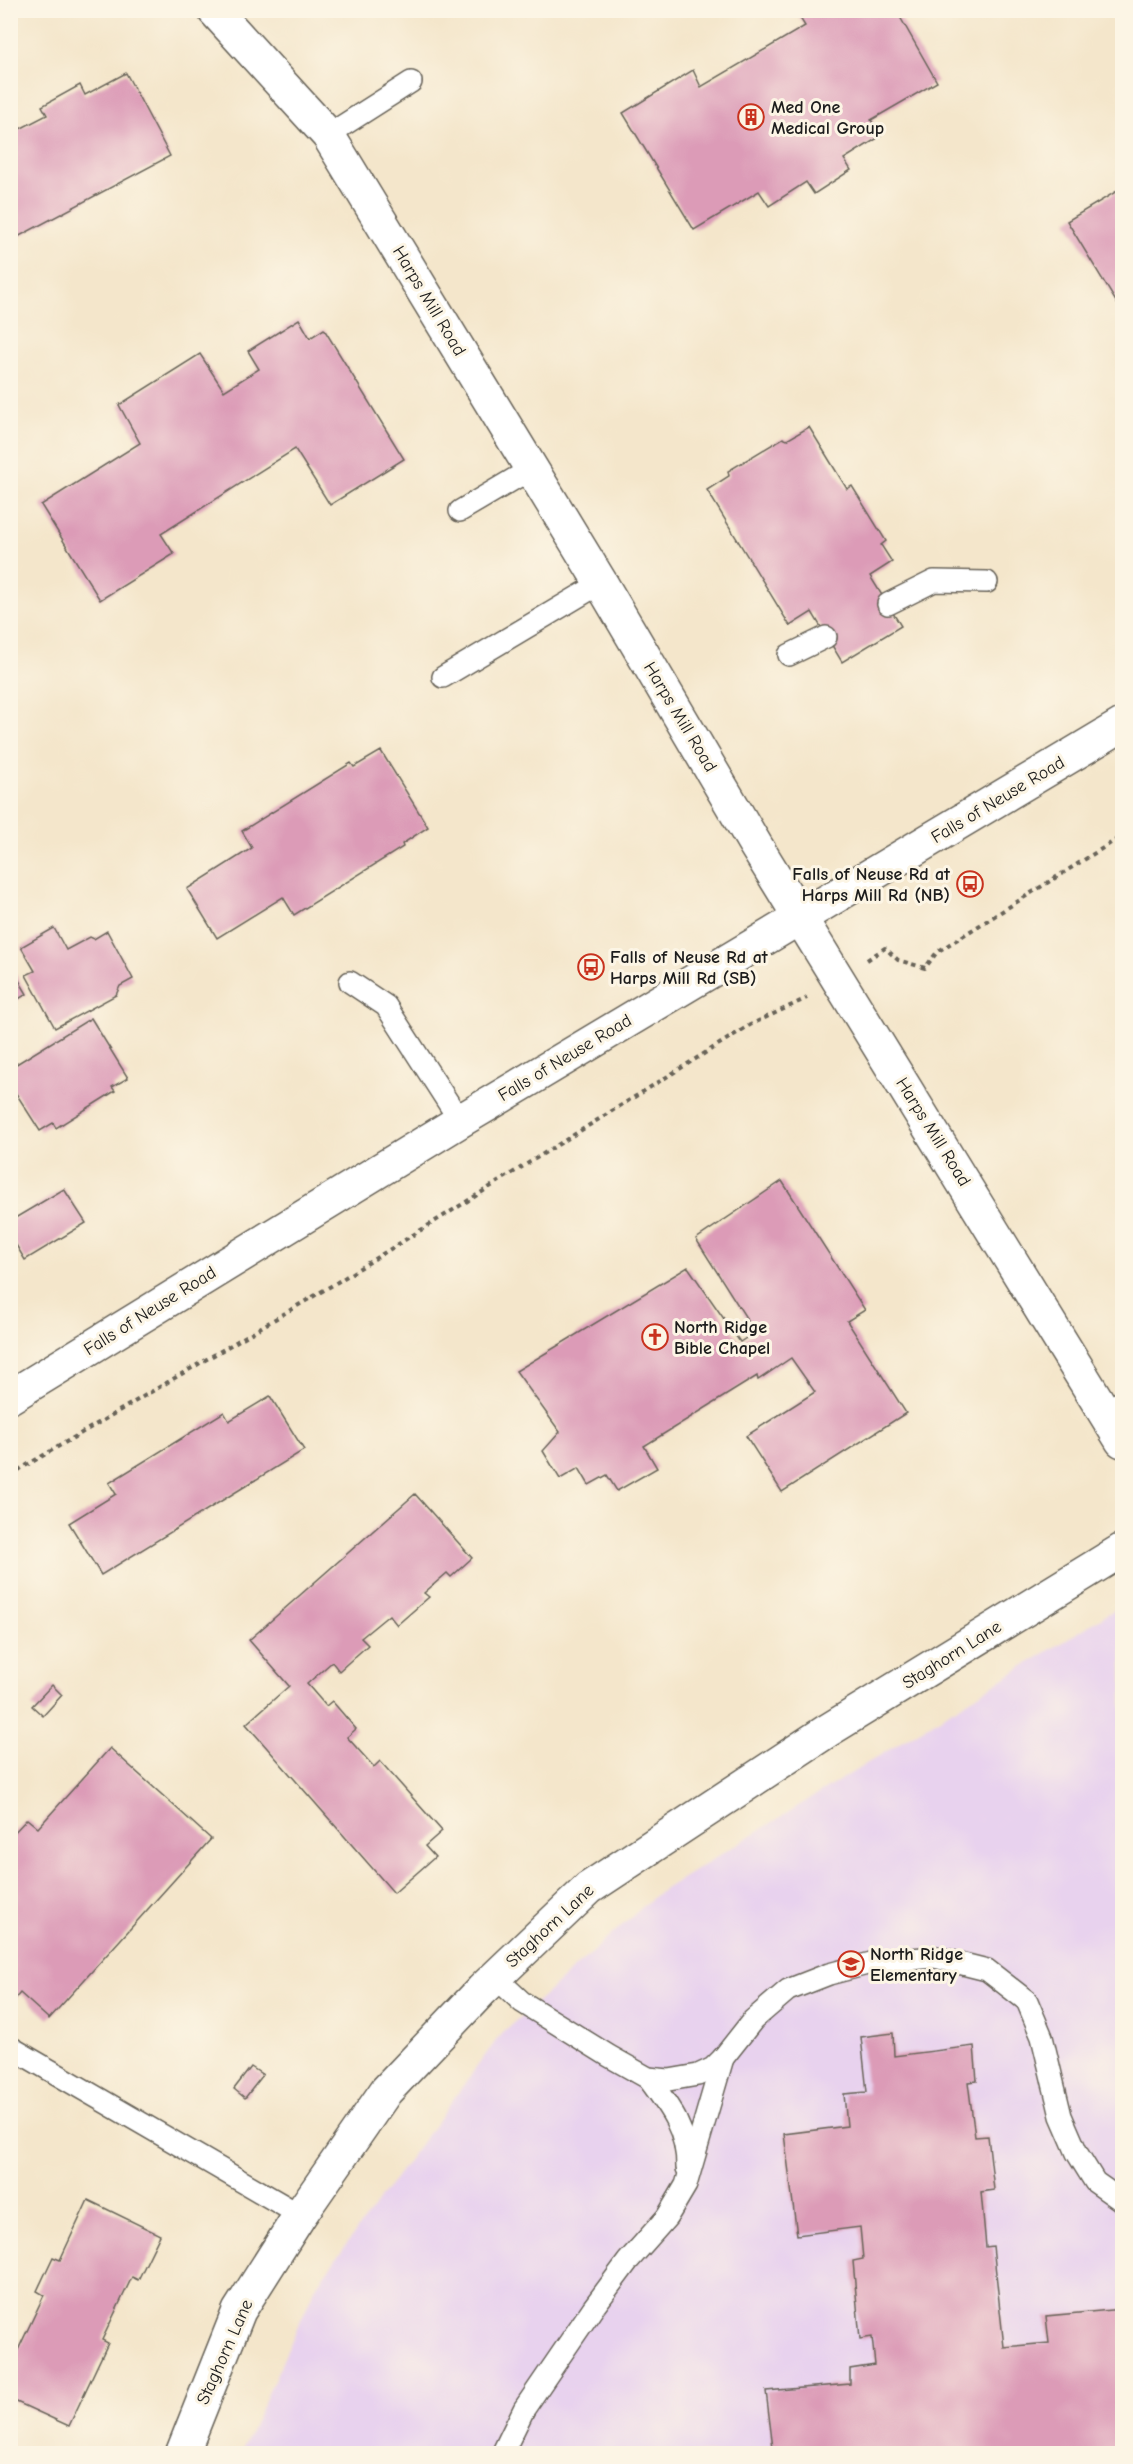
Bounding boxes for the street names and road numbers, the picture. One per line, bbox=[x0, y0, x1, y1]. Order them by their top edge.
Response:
street label: Harps Mill Road bbox=[388, 242, 470, 360]
street label: Harps Mill Road bbox=[639, 658, 721, 776]
street label: Falls of Neuse Road bbox=[927, 752, 1069, 848]
street label: Falls of Neuse Road bbox=[494, 1010, 636, 1106]
street label: Harps Mill Road bbox=[891, 1074, 975, 1190]
street label: Falls of Neuse Road bbox=[80, 1262, 220, 1360]
street label: Staghorn Lane bbox=[899, 1616, 1005, 1694]
street label: Staghorn Lane bbox=[502, 1880, 598, 1972]
street label: Staghorn Lane bbox=[193, 2296, 257, 2408]

